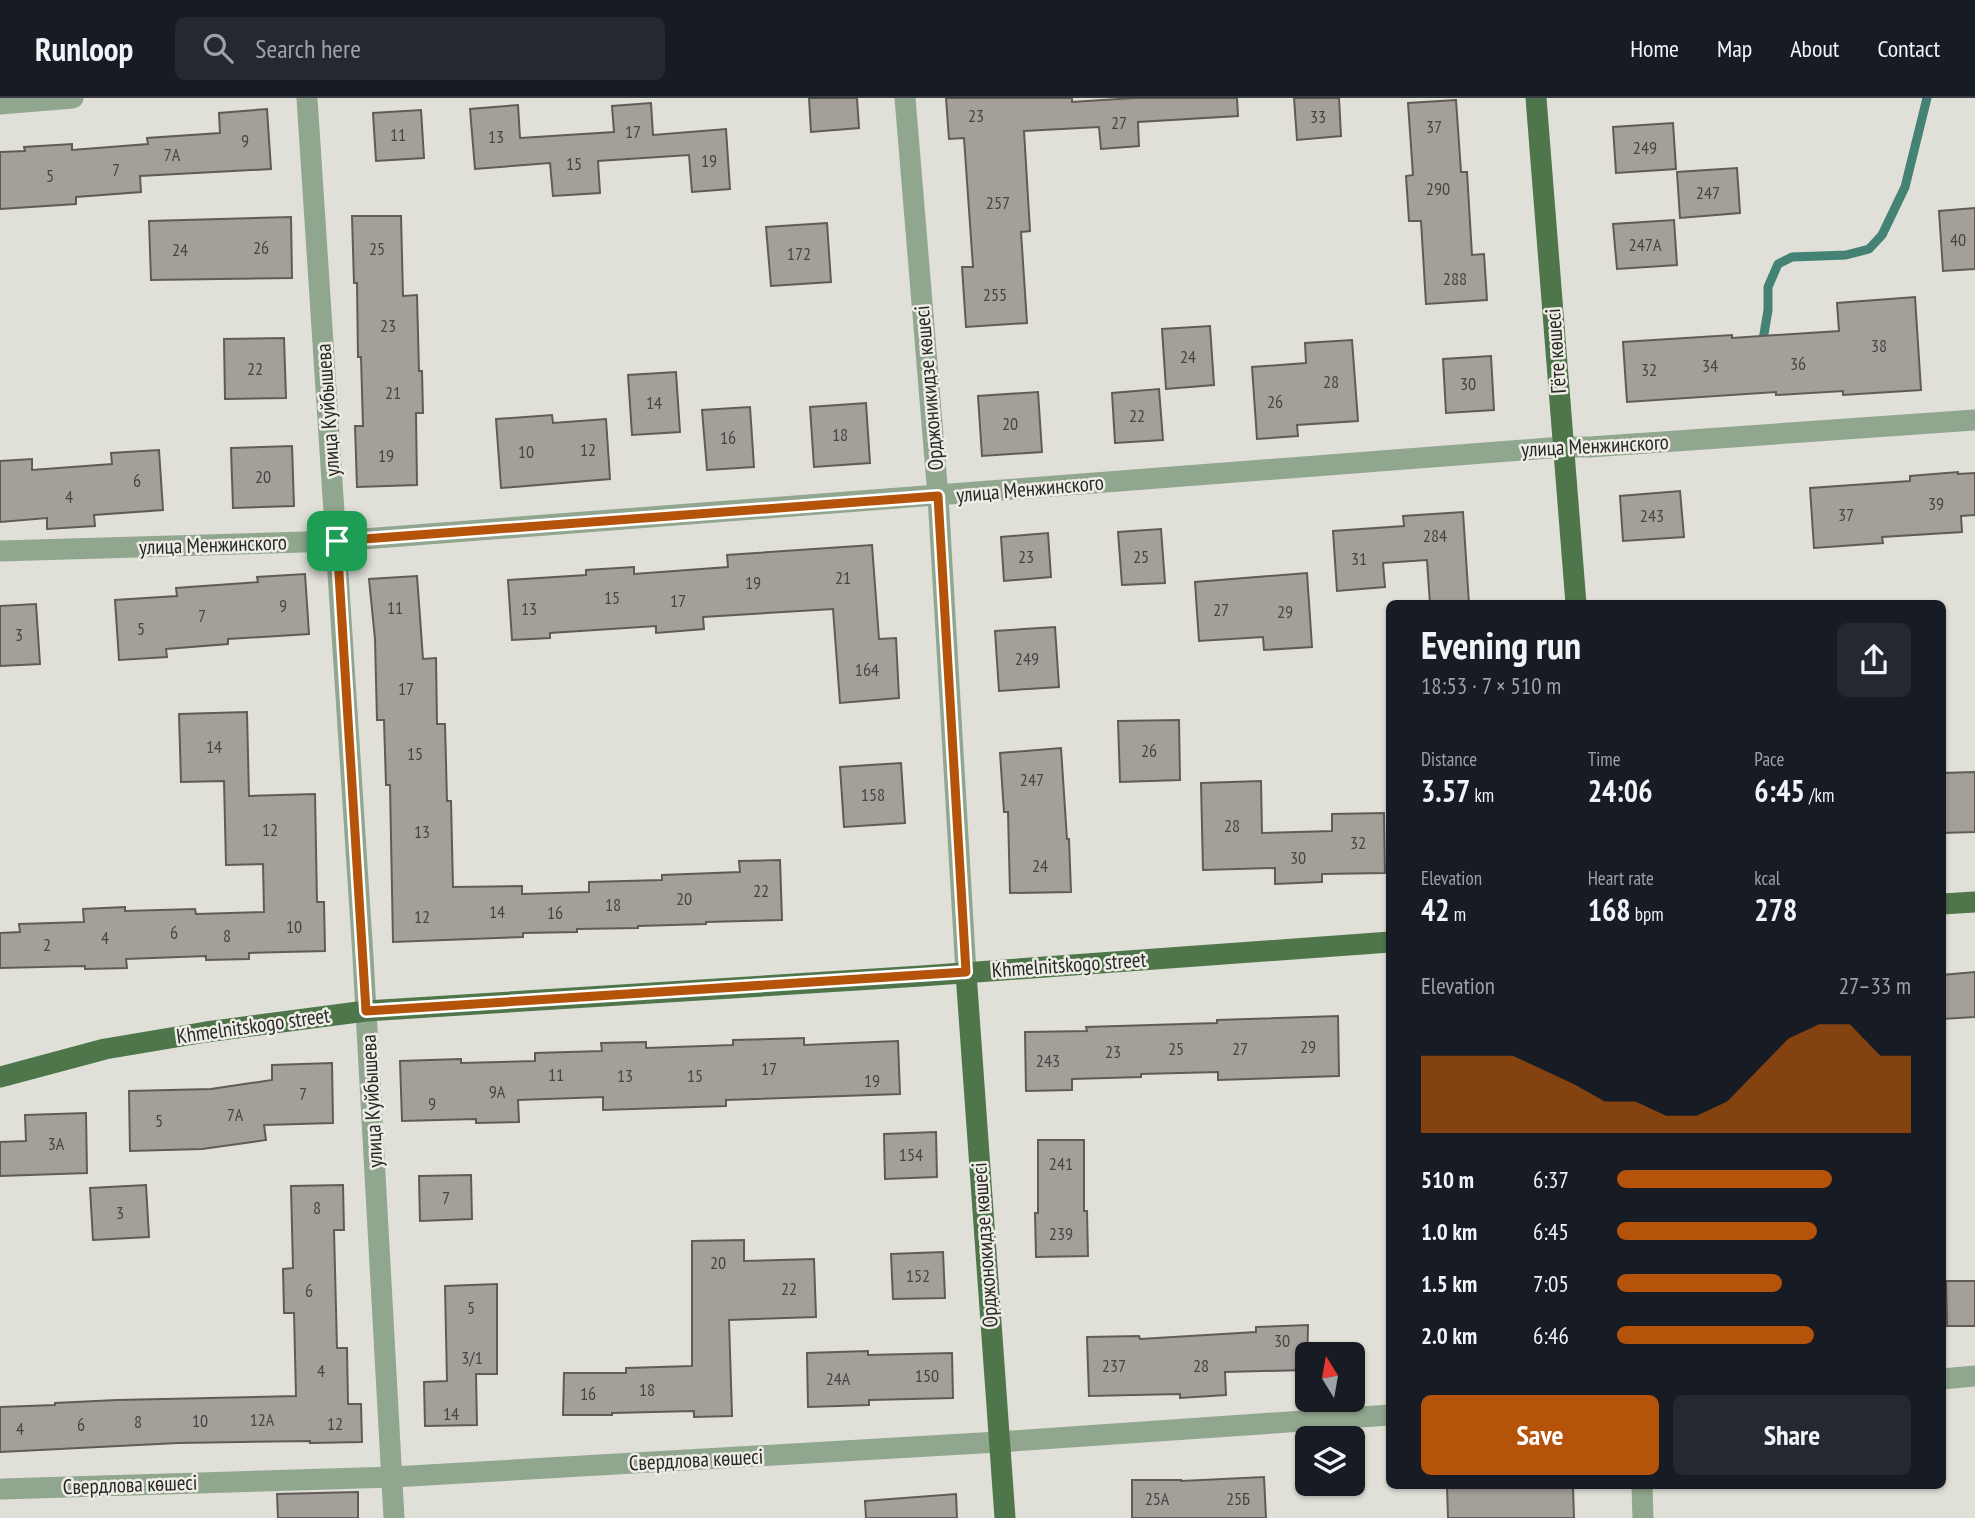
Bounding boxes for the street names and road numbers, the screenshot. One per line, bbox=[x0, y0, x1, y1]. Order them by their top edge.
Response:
street label: Орджоникидзе көшесі bbox=[908, 304, 949, 472]
street label: Гёте көшесі bbox=[1539, 308, 1572, 395]
street label: улица Куйбышева bbox=[309, 343, 346, 477]
street label: улица Менжинского bbox=[1520, 428, 1670, 463]
street label: улица Менжинского bbox=[955, 469, 1105, 508]
street label: улица Менжинского bbox=[139, 528, 287, 561]
street label: Khmelnitskogo street bbox=[991, 946, 1147, 983]
street label: Khmelnitskogo street bbox=[174, 1001, 332, 1050]
street label: улица Куйбышева bbox=[355, 1034, 388, 1168]
street label: Орджонокидзе көшесі bbox=[965, 1162, 1004, 1328]
street label: Свердлова көшесі bbox=[628, 1443, 764, 1477]
street label: Свердлова көшесі bbox=[62, 1469, 198, 1500]

